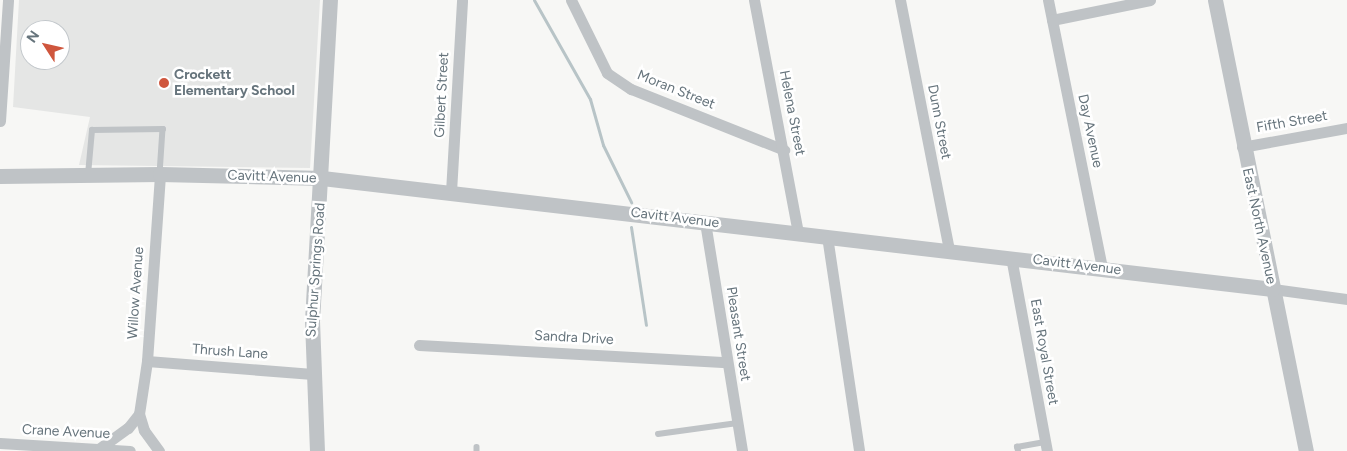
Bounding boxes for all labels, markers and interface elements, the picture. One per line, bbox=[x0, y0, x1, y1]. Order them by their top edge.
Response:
north arrow bbox=[20, 20, 70, 70]
text: N bbox=[23, 27, 43, 46]
street label: Gilbert Street bbox=[431, 52, 453, 138]
place label: Crockett Elementary School bbox=[174, 67, 295, 100]
street label: Moran Street bbox=[635, 67, 717, 113]
street label: Helena Street bbox=[776, 69, 808, 157]
marker: Crockett Elementary School bbox=[158, 77, 170, 89]
street label: Dunn Street bbox=[924, 83, 954, 161]
street label: Day Avenue bbox=[1074, 93, 1106, 169]
street label: Fifth Street bbox=[1255, 107, 1329, 137]
street label: East North Avenue bbox=[1238, 166, 1280, 286]
street label: Cavitt Avenue bbox=[227, 167, 317, 187]
street label: Sulphur Springs Road bbox=[303, 202, 329, 338]
street label: Cavitt Avenue bbox=[630, 204, 720, 232]
street label: Willow Avenue bbox=[124, 246, 148, 340]
street label: Cavitt Avenue bbox=[1032, 251, 1122, 279]
street label: Pleasant Street bbox=[722, 286, 754, 382]
street label: East Royal Street bbox=[1026, 298, 1062, 406]
street label: Sandra Drive bbox=[534, 328, 614, 348]
street label: Thrush Lane bbox=[192, 341, 268, 363]
street label: Crane Avenue bbox=[22, 421, 110, 443]

